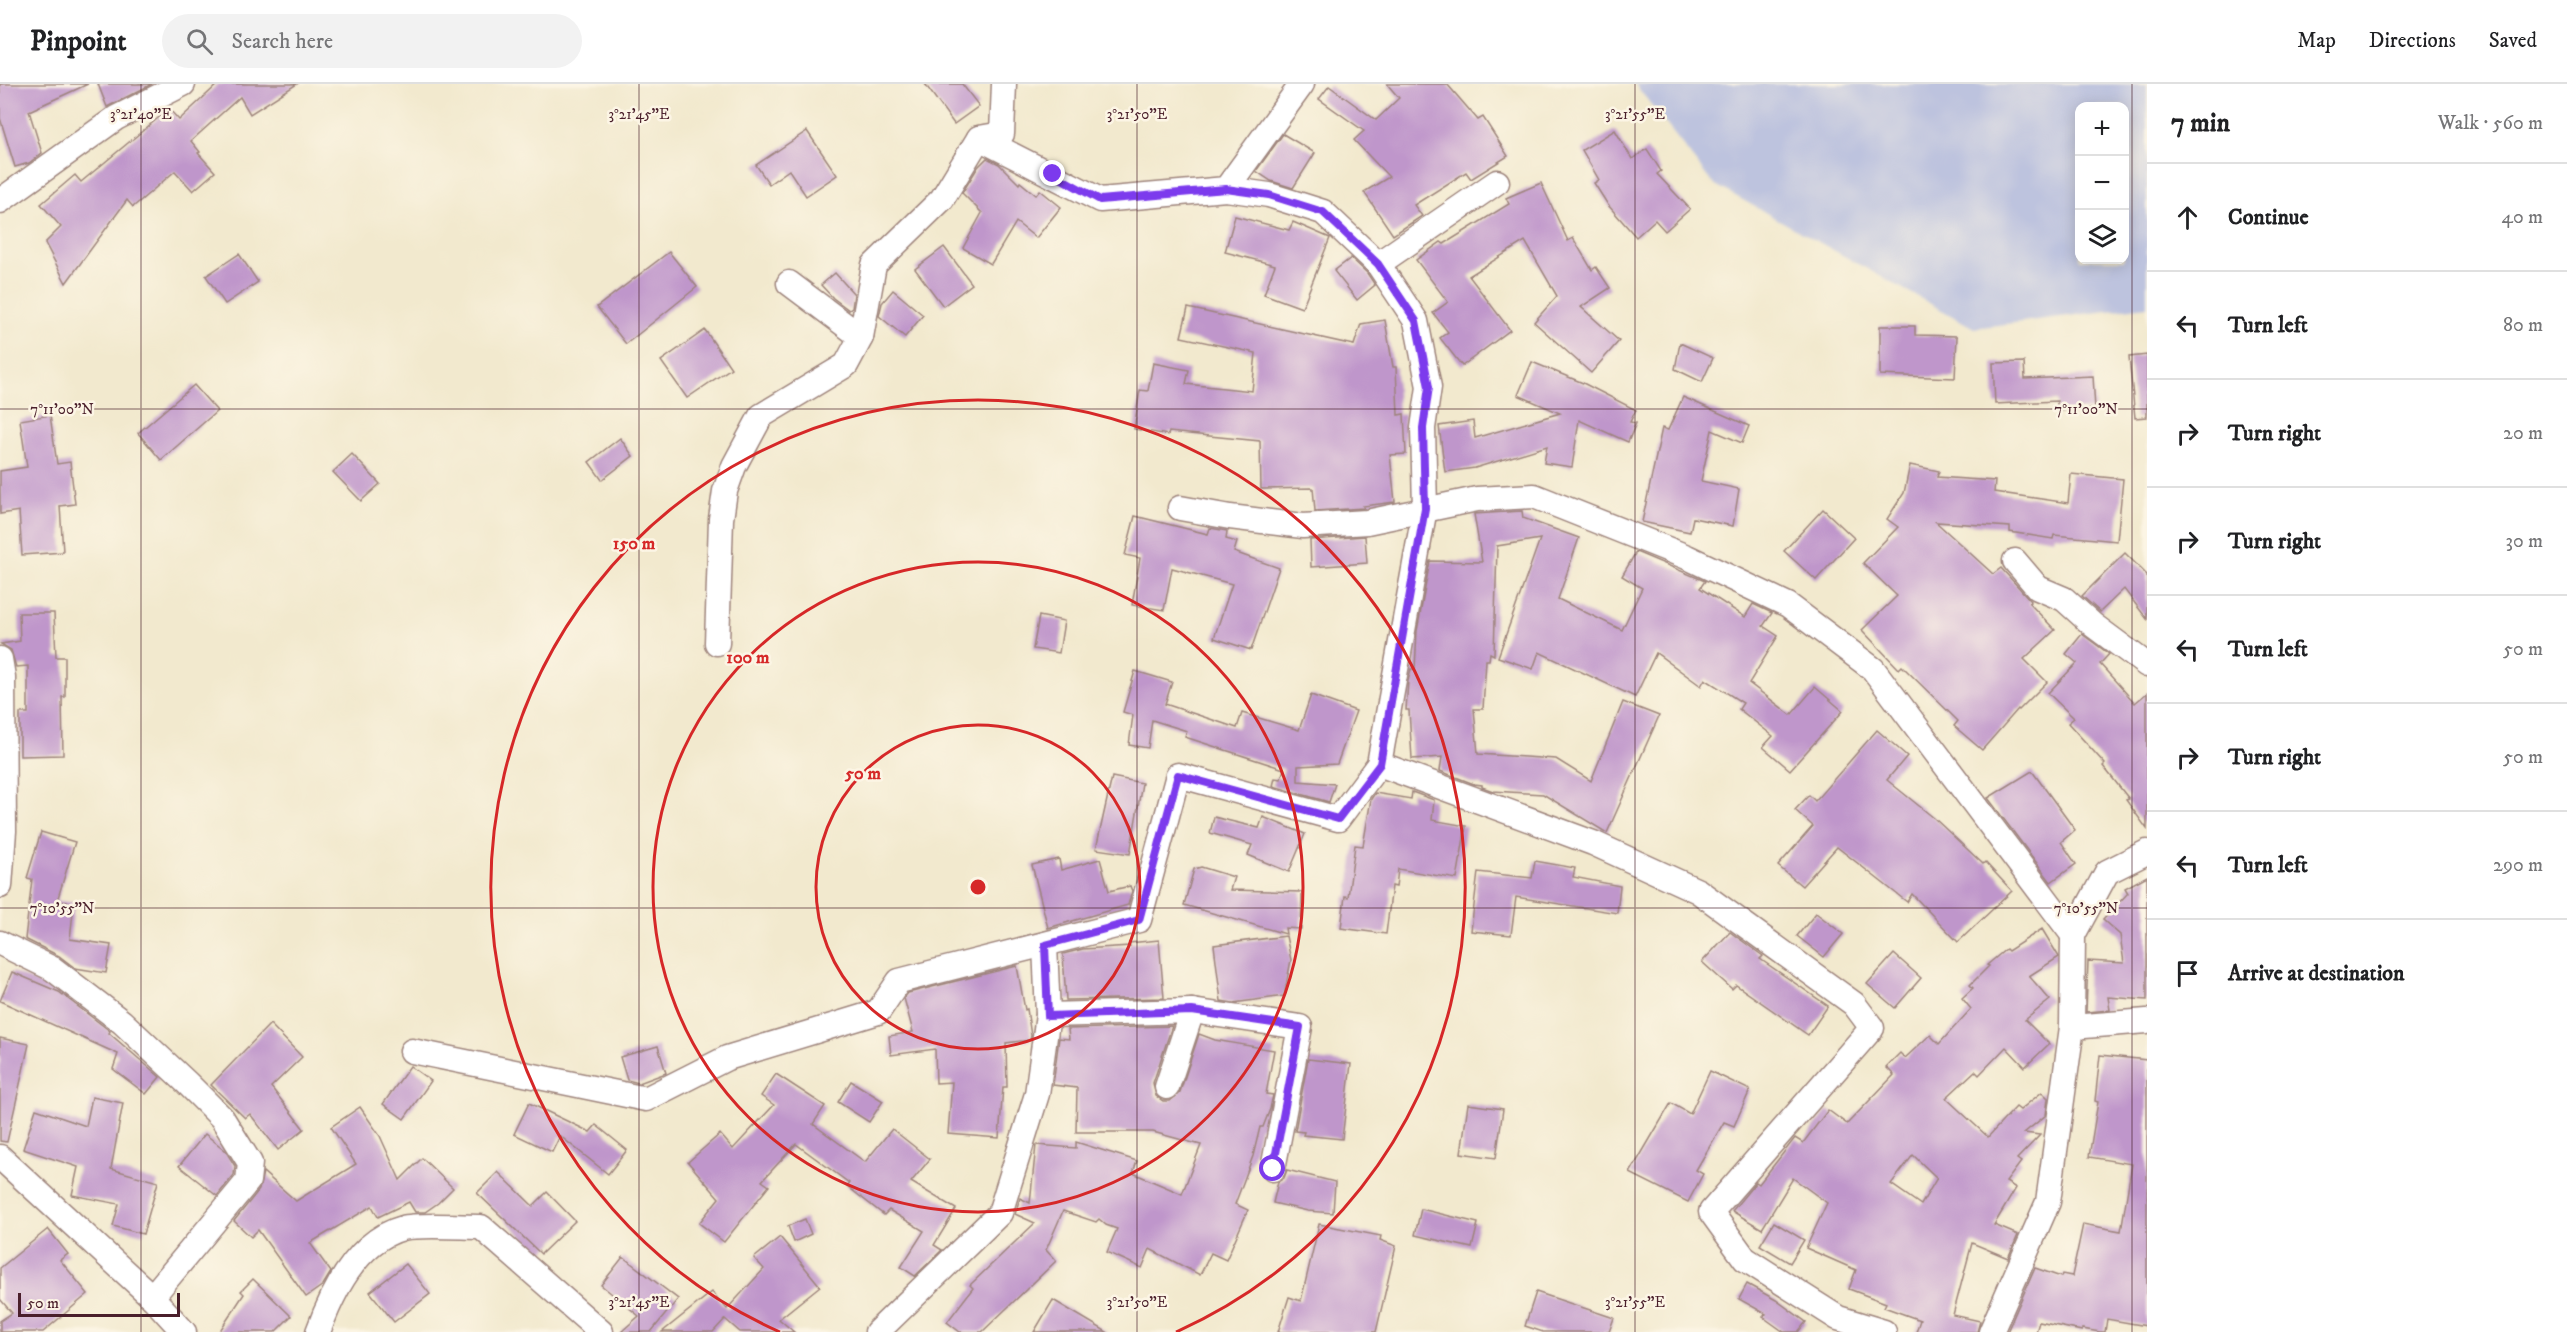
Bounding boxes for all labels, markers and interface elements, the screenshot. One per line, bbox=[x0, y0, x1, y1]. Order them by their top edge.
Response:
search box bbox=[162, 14, 582, 68]
text: Pinpoint bbox=[30, 24, 126, 59]
icon: search bbox=[183, 25, 216, 58]
text: Search here bbox=[231, 28, 333, 55]
text: Map bbox=[2297, 28, 2336, 54]
text: Directions bbox=[2369, 28, 2456, 54]
text: Saved bbox=[2489, 28, 2537, 54]
map controls bbox=[2075, 102, 2129, 264]
button: + bbox=[2075, 102, 2129, 156]
text: 3°21'40"E bbox=[110, 105, 172, 124]
text: 3°21'45"E bbox=[608, 105, 670, 124]
text: 3°21'50"E bbox=[1107, 105, 1168, 124]
text: 3°21'55"E bbox=[1605, 105, 1665, 124]
text: 7 min bbox=[2171, 107, 2230, 140]
text: Walk · 560 m bbox=[2438, 111, 2543, 136]
button: − bbox=[2075, 156, 2129, 210]
route end bbox=[1039, 160, 1065, 186]
icon: ahead bbox=[2171, 201, 2204, 234]
text: Continue bbox=[2228, 204, 2309, 231]
text: 40 m bbox=[2501, 205, 2543, 230]
button: layers bbox=[2075, 210, 2129, 264]
icon: left bbox=[2171, 309, 2204, 342]
text: Turn left bbox=[2228, 312, 2308, 339]
text: 80 m bbox=[2503, 313, 2543, 338]
text: 7°11'00"N bbox=[30, 400, 94, 419]
text: 7°11'00"N bbox=[2054, 400, 2118, 419]
icon: right bbox=[2171, 417, 2204, 450]
text: Turn right bbox=[2228, 420, 2321, 447]
text: 20 m bbox=[2503, 421, 2543, 446]
icon: right bbox=[2171, 525, 2204, 558]
text: Turn right bbox=[2228, 528, 2321, 555]
text: 30 m bbox=[2505, 529, 2543, 554]
text: 150 m bbox=[613, 533, 656, 555]
icon: left bbox=[2171, 633, 2204, 666]
text: Turn left bbox=[2228, 636, 2308, 663]
text: 50 m bbox=[2503, 637, 2543, 662]
text: 100 m bbox=[726, 647, 770, 669]
icon: right bbox=[2171, 741, 2204, 774]
text: Turn right bbox=[2228, 744, 2321, 771]
text: 50 m bbox=[2503, 745, 2543, 770]
text: 50 m bbox=[844, 763, 881, 785]
icon: left bbox=[2171, 849, 2204, 882]
text: Turn left bbox=[2228, 852, 2308, 879]
text: 290 m bbox=[2493, 853, 2543, 878]
centre of rings bbox=[968, 877, 988, 897]
text: 7°10'55"N bbox=[30, 899, 94, 918]
text: 7°10'55"N bbox=[2054, 899, 2118, 918]
icon: arrive bbox=[2171, 957, 2204, 990]
text: Arrive at destination bbox=[2228, 960, 2405, 987]
route start bbox=[1259, 1155, 1285, 1181]
scale bar bbox=[18, 1290, 180, 1318]
text: 50 m bbox=[27, 1293, 59, 1313]
text: 3°21'45"E bbox=[608, 1293, 670, 1312]
text: 3°21'50"E bbox=[1107, 1293, 1168, 1312]
text: 3°21'55"E bbox=[1605, 1293, 1665, 1312]

